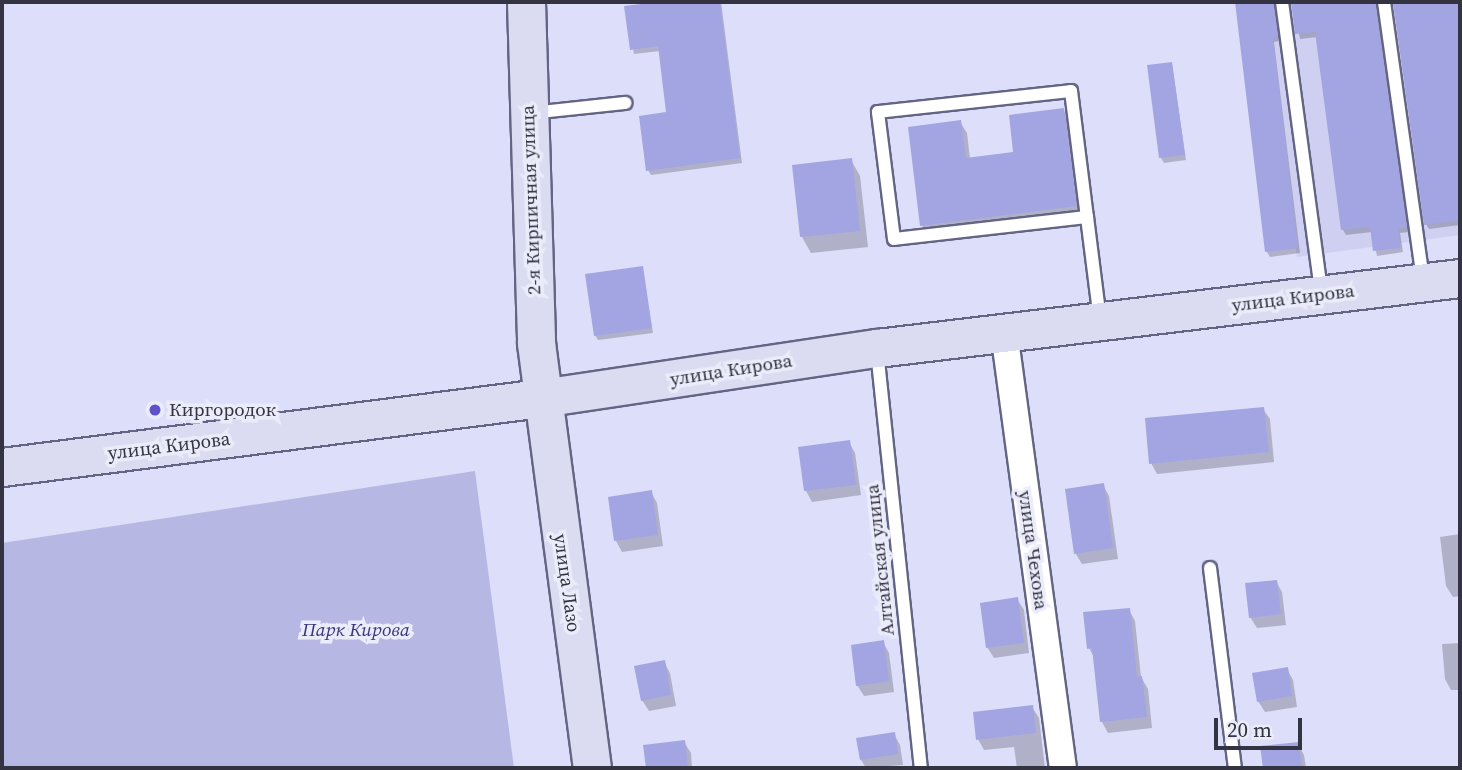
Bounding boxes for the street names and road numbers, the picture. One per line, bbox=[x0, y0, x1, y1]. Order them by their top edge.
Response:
street label: 2-я Кирпичная улица bbox=[516, 105, 546, 295]
street label: улица Кирова bbox=[1230, 279, 1356, 317]
street label: улица Кирова bbox=[668, 349, 794, 391]
street label: улица Кирова bbox=[106, 427, 232, 465]
street label: Алтайская улица bbox=[861, 483, 899, 637]
street label: улица Чехова bbox=[1013, 489, 1053, 611]
street label: улица Лазо bbox=[549, 532, 585, 634]

